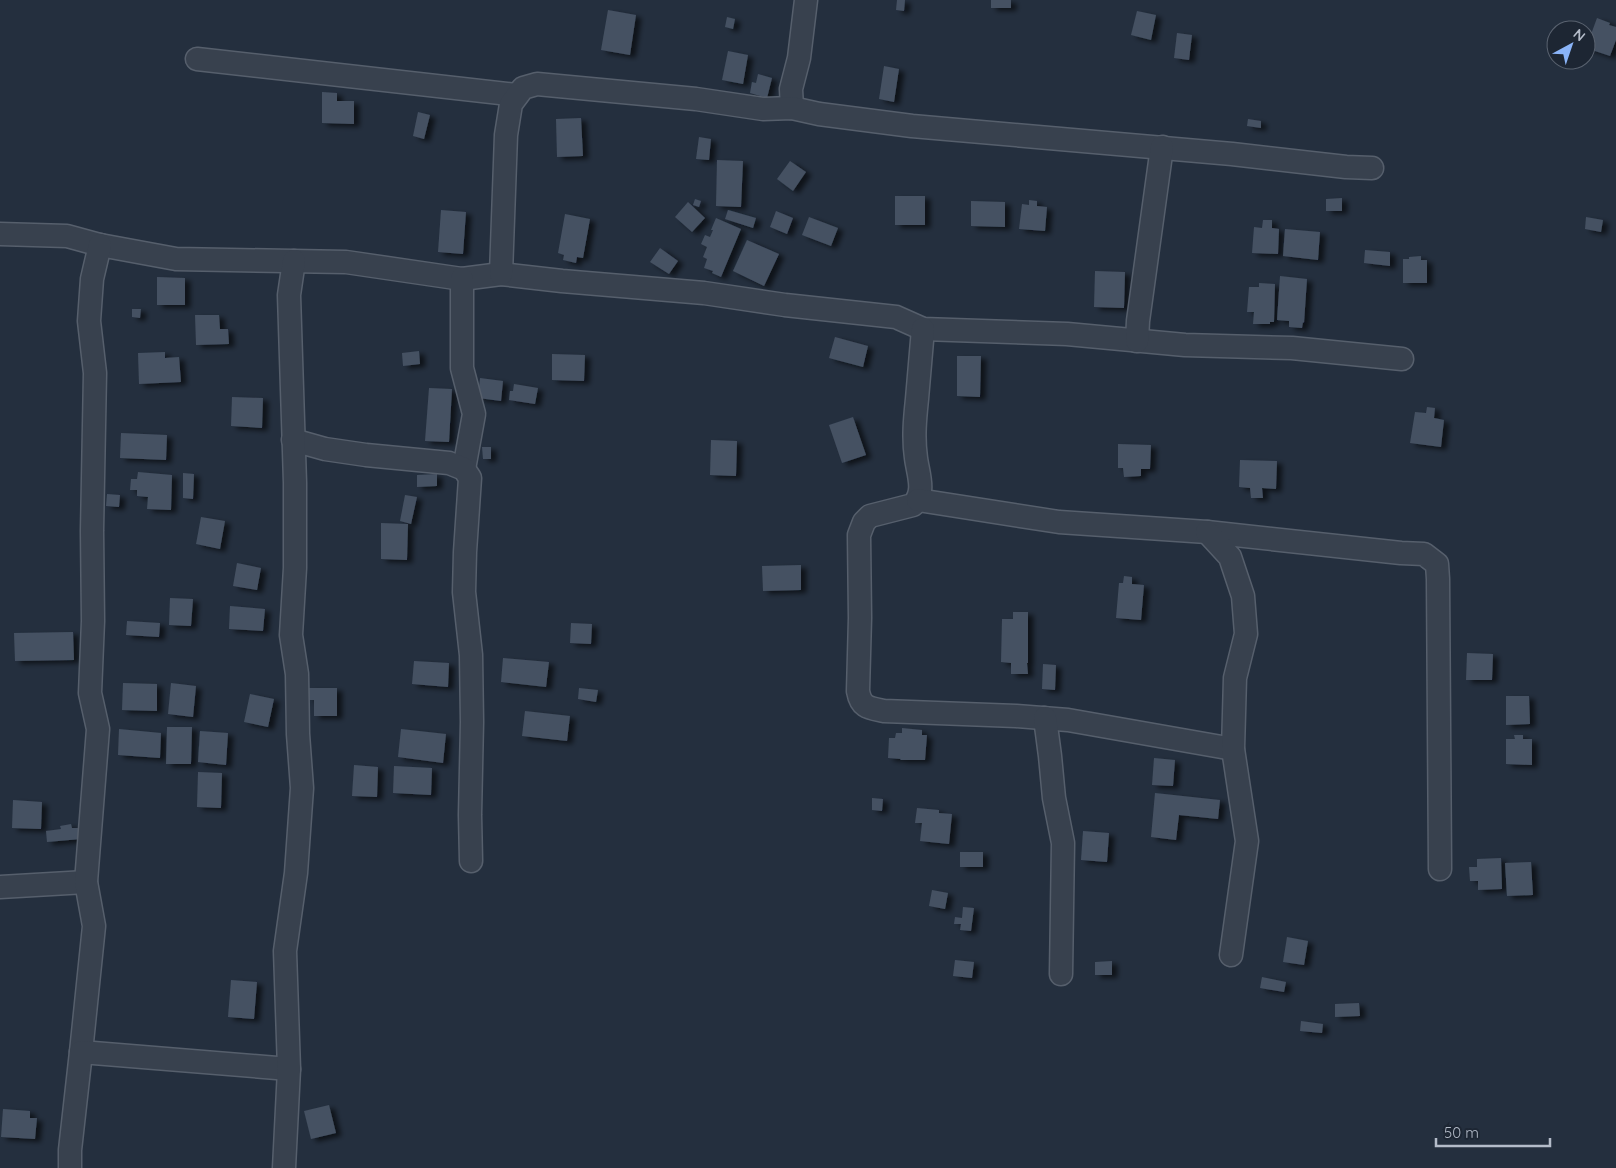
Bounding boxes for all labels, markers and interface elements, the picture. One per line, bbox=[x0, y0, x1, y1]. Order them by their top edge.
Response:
north arrow bbox=[1546, 20, 1596, 70]
text: N bbox=[1570, 25, 1589, 45]
scale bar bbox=[1436, 1116, 1550, 1148]
text: 50 m bbox=[1444, 1123, 1479, 1142]

